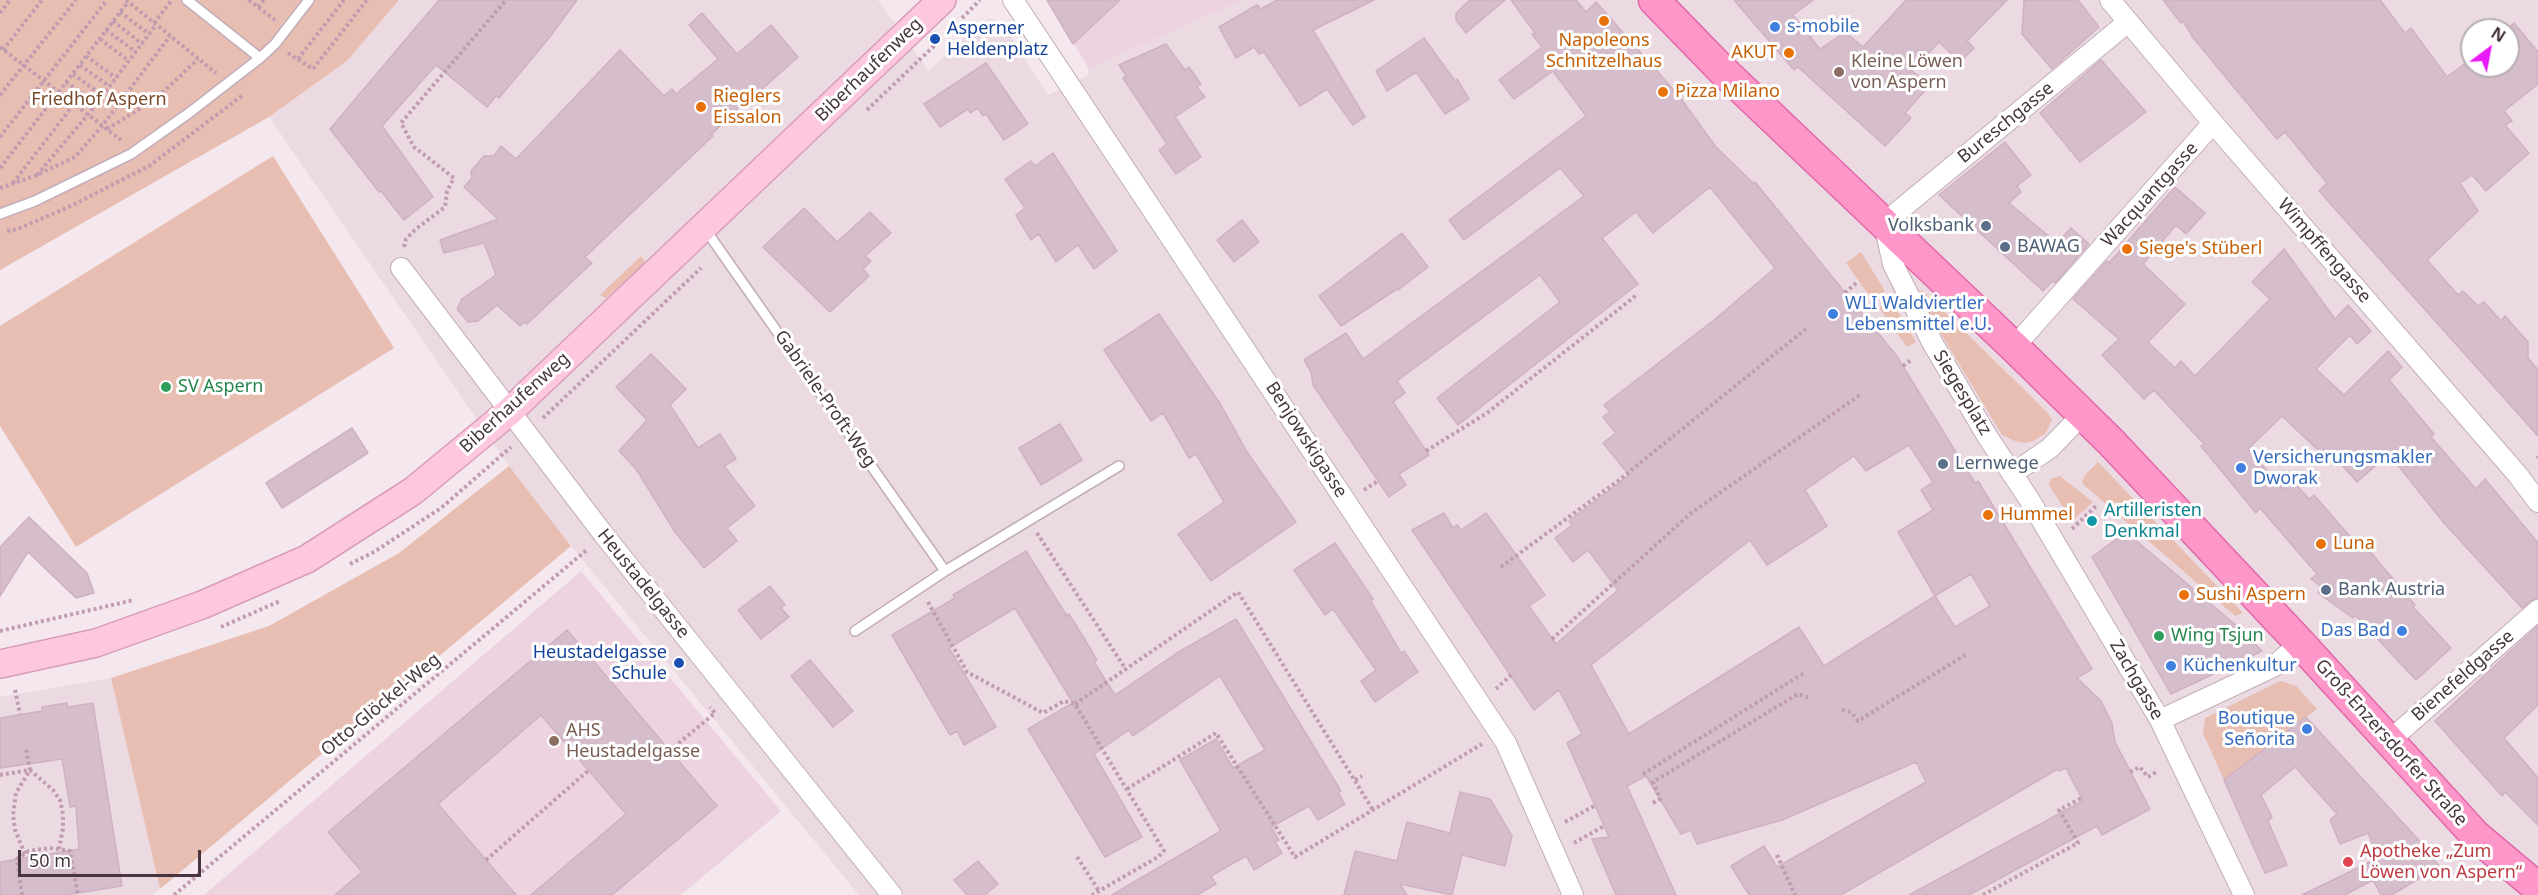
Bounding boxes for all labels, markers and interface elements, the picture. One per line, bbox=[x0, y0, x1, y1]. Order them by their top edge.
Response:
street label: Biberhaufenweg bbox=[811, 14, 927, 126]
marker: Napoleons Schnitzelhaus bbox=[1597, 14, 1611, 28]
place label: s-mobile bbox=[1787, 16, 1860, 38]
place label: Asperner Heldenplatz bbox=[947, 18, 1048, 60]
north arrow bbox=[2460, 18, 2520, 78]
marker: s-mobile bbox=[1768, 20, 1782, 34]
text: N bbox=[2487, 22, 2510, 47]
place label: Napoleons Schnitzelhaus bbox=[1546, 30, 1662, 72]
marker: Asperner Heldenplatz bbox=[928, 32, 942, 46]
place label: AKUT bbox=[1731, 42, 1777, 64]
marker: AKUT bbox=[1782, 46, 1796, 60]
place label: Kleine Löwen von Aspern bbox=[1851, 51, 1963, 94]
marker: Kleine Löwen von Aspern bbox=[1832, 65, 1846, 79]
street label: Bureschgasse bbox=[1954, 78, 2058, 168]
place label: Pizza Milano bbox=[1675, 81, 1780, 103]
marker: Pizza Milano bbox=[1656, 85, 1670, 99]
place label: Rieglers Eissalon bbox=[713, 86, 782, 128]
park label: Friedhof Aspern bbox=[31, 89, 167, 111]
marker: Rieglers Eissalon bbox=[694, 100, 708, 114]
street label: Wacquantgasse bbox=[2097, 138, 2203, 252]
street label: Wimpffengasse bbox=[2273, 194, 2375, 308]
place label: Volksbank bbox=[1888, 215, 1974, 237]
marker: Volksbank bbox=[1979, 219, 1993, 233]
place label: BAWAG bbox=[2017, 236, 2080, 258]
place label: Siege's Stüberl bbox=[2139, 238, 2262, 260]
marker: BAWAG bbox=[1998, 240, 2012, 254]
marker: Siege's Stüberl bbox=[2120, 242, 2134, 256]
place label: WLI Waldviertler Lebensmittel e.U. bbox=[1845, 293, 1992, 336]
marker: WLI Waldviertler Lebensmittel e.U. bbox=[1826, 307, 1840, 321]
street label: Gabriele-Proft-Weg bbox=[770, 326, 880, 472]
street label: Siegesplatz bbox=[1928, 347, 1996, 439]
street label: Biberhaufenweg bbox=[456, 348, 574, 458]
place label: SV Aspern bbox=[178, 376, 263, 398]
street label: Benjowskigasse bbox=[1261, 378, 1351, 502]
marker: SV Aspern bbox=[159, 380, 173, 394]
place label: Versicherungsmakler Dworak bbox=[2253, 447, 2432, 490]
place label: Lernwege bbox=[1955, 453, 2039, 475]
marker: Lernwege bbox=[1936, 457, 1950, 471]
marker: Versicherungsmakler Dworak bbox=[2234, 461, 2248, 475]
place label: Artilleristen Denkmal bbox=[2104, 500, 2202, 542]
place label: Hummel bbox=[2000, 504, 2073, 526]
marker: Hummel bbox=[1981, 508, 1995, 522]
marker: Artilleristen Denkmal bbox=[2085, 514, 2099, 528]
street label: Heustadelgasse bbox=[592, 525, 694, 643]
place label: Luna bbox=[2333, 533, 2375, 555]
marker: Luna bbox=[2314, 537, 2328, 551]
place label: Bank Austria bbox=[2338, 579, 2445, 601]
marker: Bank Austria bbox=[2319, 583, 2333, 597]
place label: Sushi Aspern bbox=[2196, 584, 2306, 606]
marker: Sushi Aspern bbox=[2177, 588, 2191, 602]
place label: Das Bad bbox=[2321, 620, 2390, 642]
marker: Das Bad bbox=[2395, 624, 2409, 638]
place label: Wing Tsjun bbox=[2171, 625, 2264, 647]
street label: Bienefeldgasse bbox=[2407, 626, 2519, 726]
marker: Wing Tsjun bbox=[2152, 629, 2166, 643]
street label: Zachgasse bbox=[2104, 636, 2168, 724]
place label: Heustadelgasse Schule bbox=[533, 642, 667, 684]
street label: Otto-Glöckel-Weg bbox=[317, 649, 445, 761]
place label: Küchenkultur bbox=[2183, 655, 2297, 677]
street label: Groß-Enzersdorfer Straße bbox=[2310, 655, 2472, 831]
marker: Heustadelgasse Schule bbox=[672, 656, 686, 670]
marker: Küchenkultur bbox=[2164, 659, 2178, 673]
place label: Boutique Señorita bbox=[2218, 708, 2295, 750]
place label: AHS Heustadelgasse bbox=[566, 720, 700, 762]
marker: Boutique Señorita bbox=[2300, 722, 2314, 736]
marker: AHS Heustadelgasse bbox=[547, 734, 561, 748]
scale bar bbox=[21, 838, 204, 876]
place label: Apotheke „Zum Löwen von Aspern“ bbox=[2360, 841, 2522, 884]
text: 50 m bbox=[29, 848, 71, 872]
marker: Apotheke „Zum Löwen von Aspern“ bbox=[2341, 855, 2355, 869]

